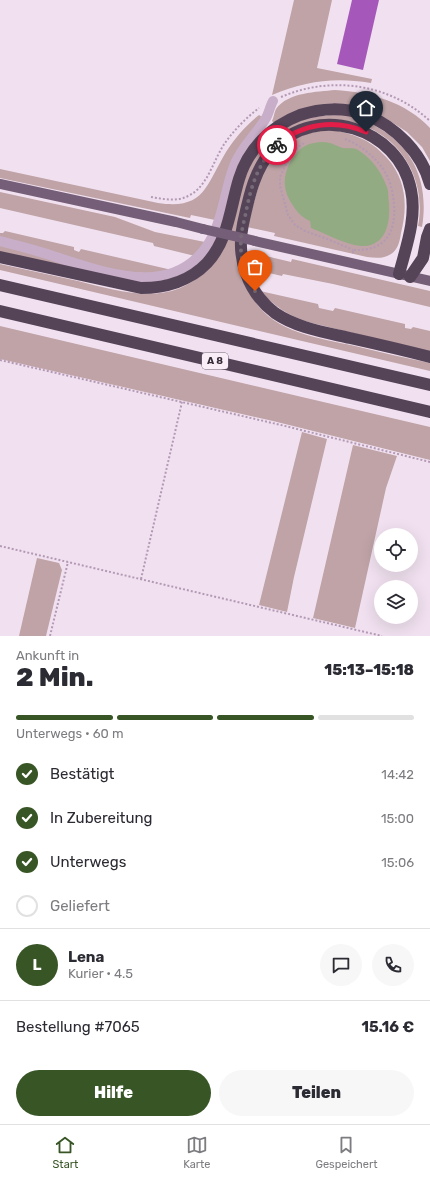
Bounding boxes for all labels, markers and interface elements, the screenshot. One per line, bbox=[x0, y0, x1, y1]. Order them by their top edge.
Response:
pin bbox=[349, 91, 383, 132]
icon: home bbox=[355, 97, 377, 119]
courier bbox=[257, 125, 297, 165]
icon: bike bbox=[266, 134, 288, 156]
pin bbox=[238, 250, 272, 291]
icon: bag bbox=[244, 256, 266, 278]
road number: A 8 bbox=[202, 353, 228, 369]
map controls bbox=[374, 528, 418, 624]
button: locate bbox=[374, 528, 418, 572]
button: layers bbox=[374, 580, 418, 624]
text: Ankunft in bbox=[16, 648, 79, 663]
text: 15:13–15:18 bbox=[324, 661, 414, 679]
text: 2 Min. bbox=[16, 662, 93, 693]
text: Unterwegs · 60 m bbox=[16, 726, 124, 741]
icon: check bbox=[16, 763, 38, 785]
text: Bestätigt bbox=[50, 765, 114, 783]
text: 14:42 bbox=[381, 767, 414, 782]
icon: check bbox=[16, 807, 38, 829]
text: In Zubereitung bbox=[50, 809, 153, 827]
text: 15:00 bbox=[381, 811, 414, 826]
icon: check bbox=[16, 851, 38, 873]
text: Unterwegs bbox=[50, 853, 126, 871]
text: 15:06 bbox=[381, 855, 414, 870]
text: Geliefert bbox=[50, 897, 110, 915]
button: chat bbox=[320, 944, 362, 986]
button: phone bbox=[372, 944, 414, 986]
text: Lena bbox=[68, 948, 104, 966]
text: L bbox=[33, 956, 41, 974]
text: Kurier · 4.5 bbox=[68, 966, 133, 981]
text: Bestellung #7065 bbox=[16, 1018, 140, 1036]
text: 15.16 € bbox=[361, 1018, 414, 1036]
button: Hilfe bbox=[16, 1070, 211, 1116]
button: Teilen bbox=[219, 1070, 414, 1116]
tab: Start bbox=[52, 1134, 78, 1171]
tab: Karte bbox=[183, 1134, 210, 1171]
tab: Gespeichert bbox=[315, 1134, 377, 1171]

